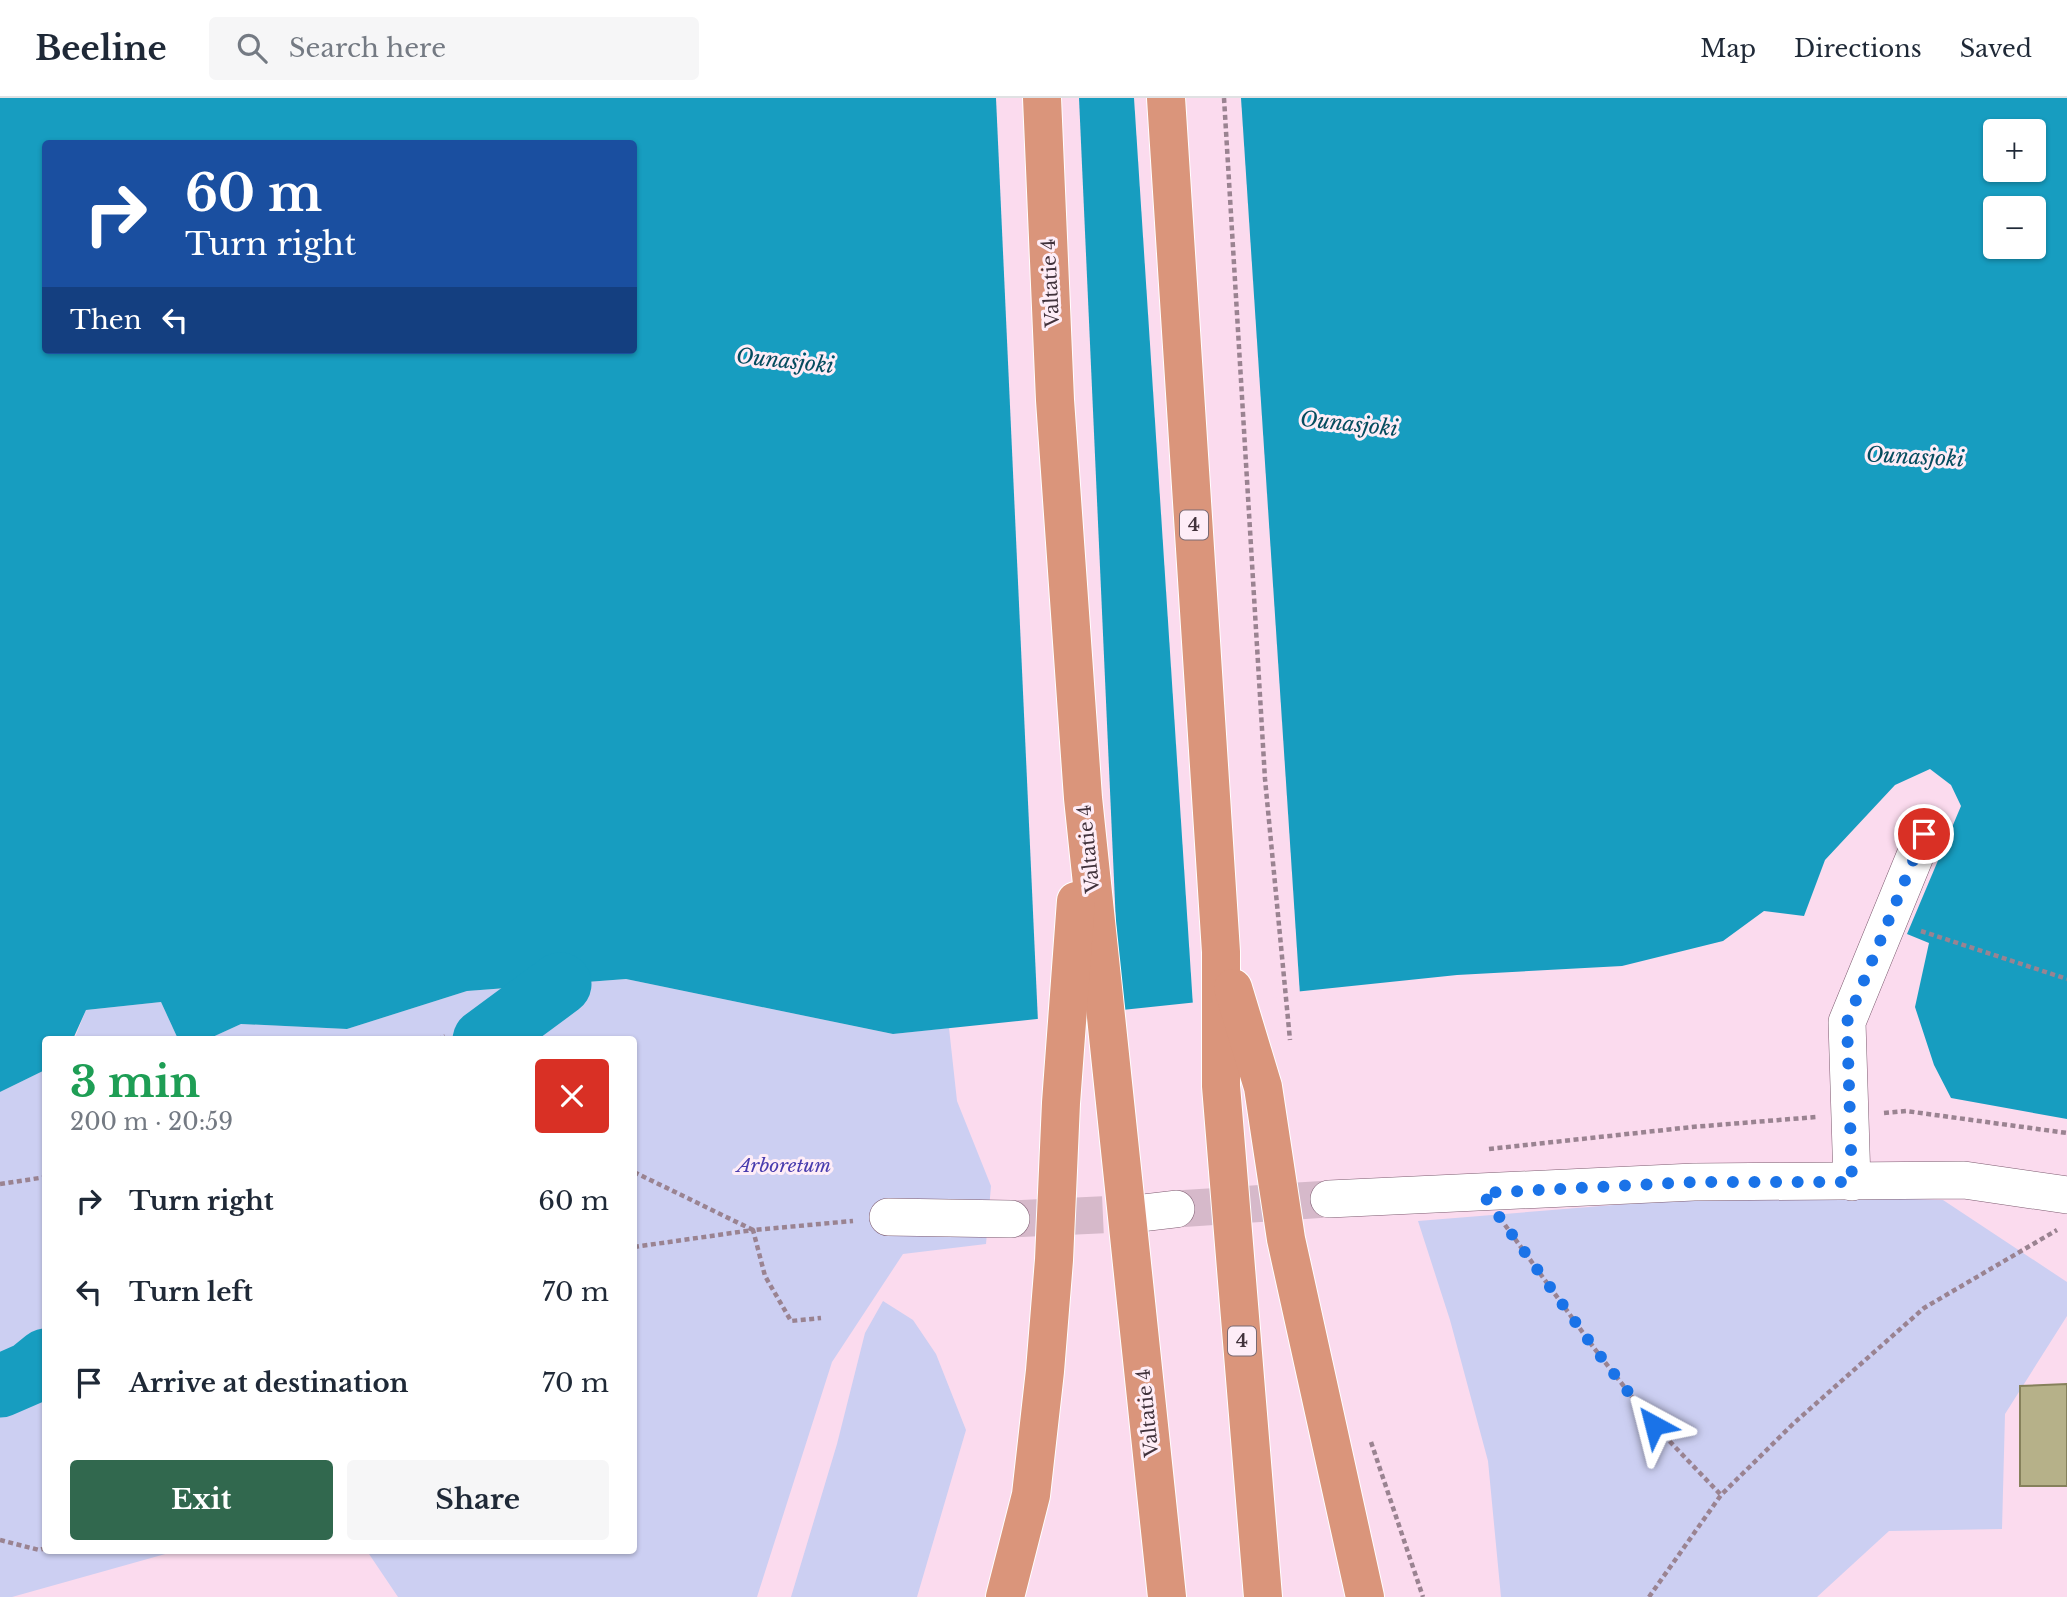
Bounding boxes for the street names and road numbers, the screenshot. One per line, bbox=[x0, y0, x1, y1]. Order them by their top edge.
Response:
street label: Valtatie 4 bbox=[1037, 238, 1064, 329]
road number: 4 bbox=[1180, 510, 1208, 540]
street label: Valtatie 4 bbox=[1072, 804, 1105, 895]
road number: 4 bbox=[1228, 1326, 1256, 1356]
street label: Valtatie 4 bbox=[1131, 1368, 1164, 1459]

